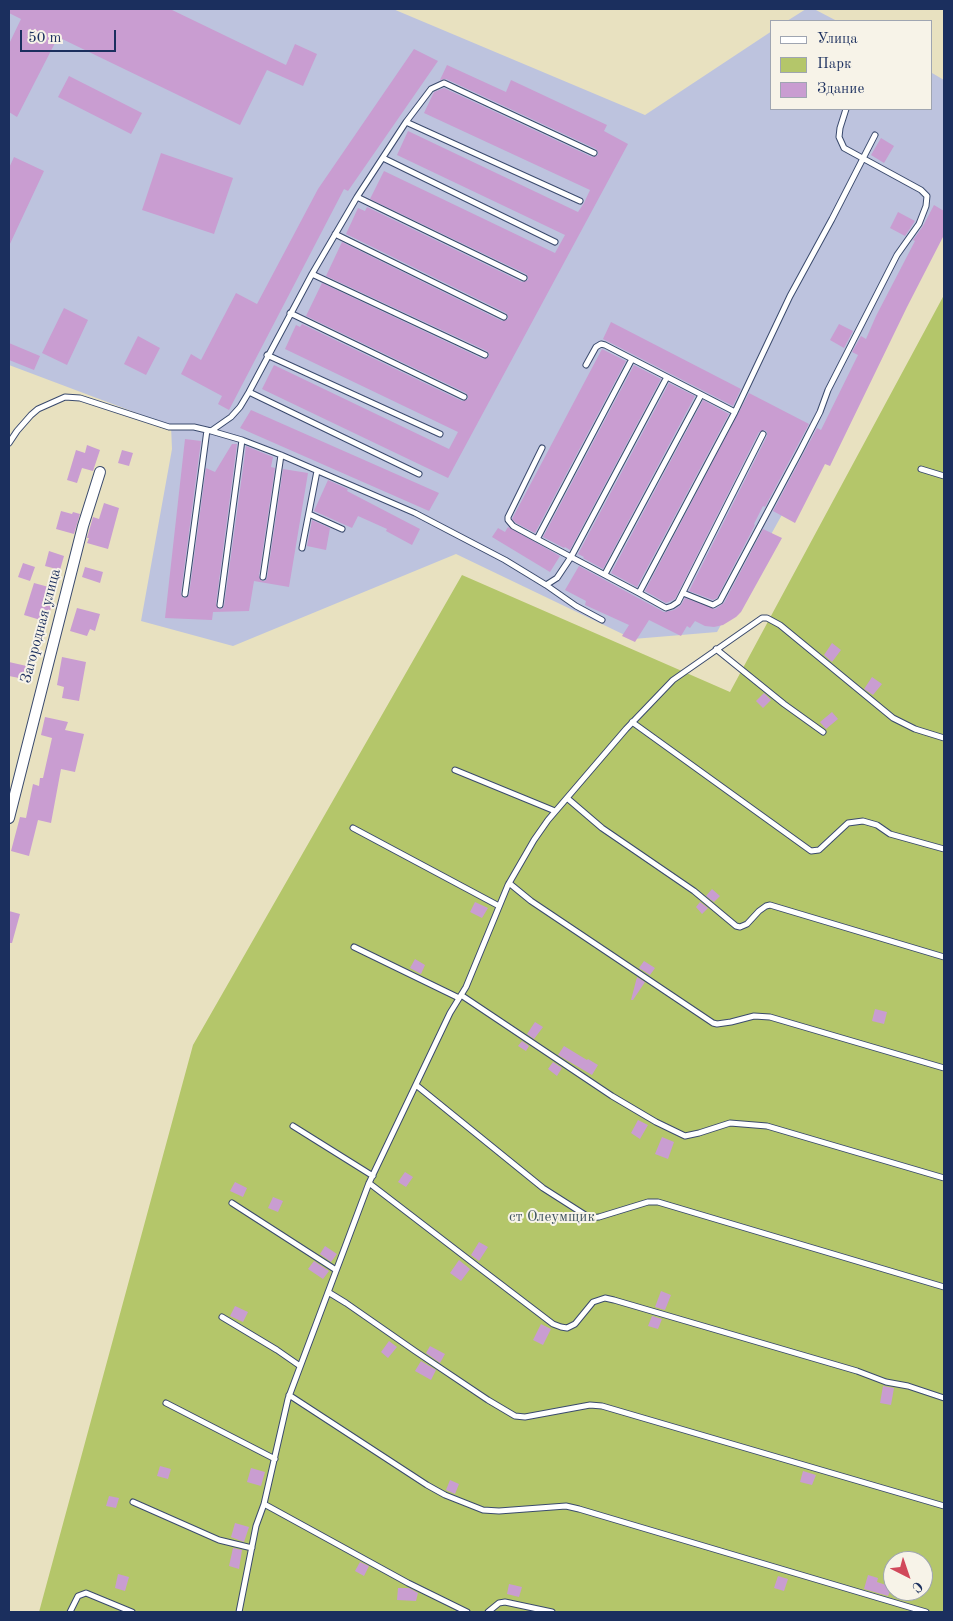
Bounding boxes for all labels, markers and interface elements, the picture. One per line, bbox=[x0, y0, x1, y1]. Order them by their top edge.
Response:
scale bar bbox=[22, 20, 119, 52]
legend bbox=[770, 20, 933, 110]
text: 50 m bbox=[28, 31, 62, 46]
text: Улица bbox=[817, 32, 858, 47]
text: Парк bbox=[817, 57, 852, 72]
text: Здание bbox=[817, 82, 864, 97]
street label: Загородная улица bbox=[17, 567, 65, 685]
park label: ст Олеумщик bbox=[509, 1208, 595, 1226]
north arrow bbox=[883, 1551, 933, 1601]
text: С bbox=[909, 1578, 925, 1595]

